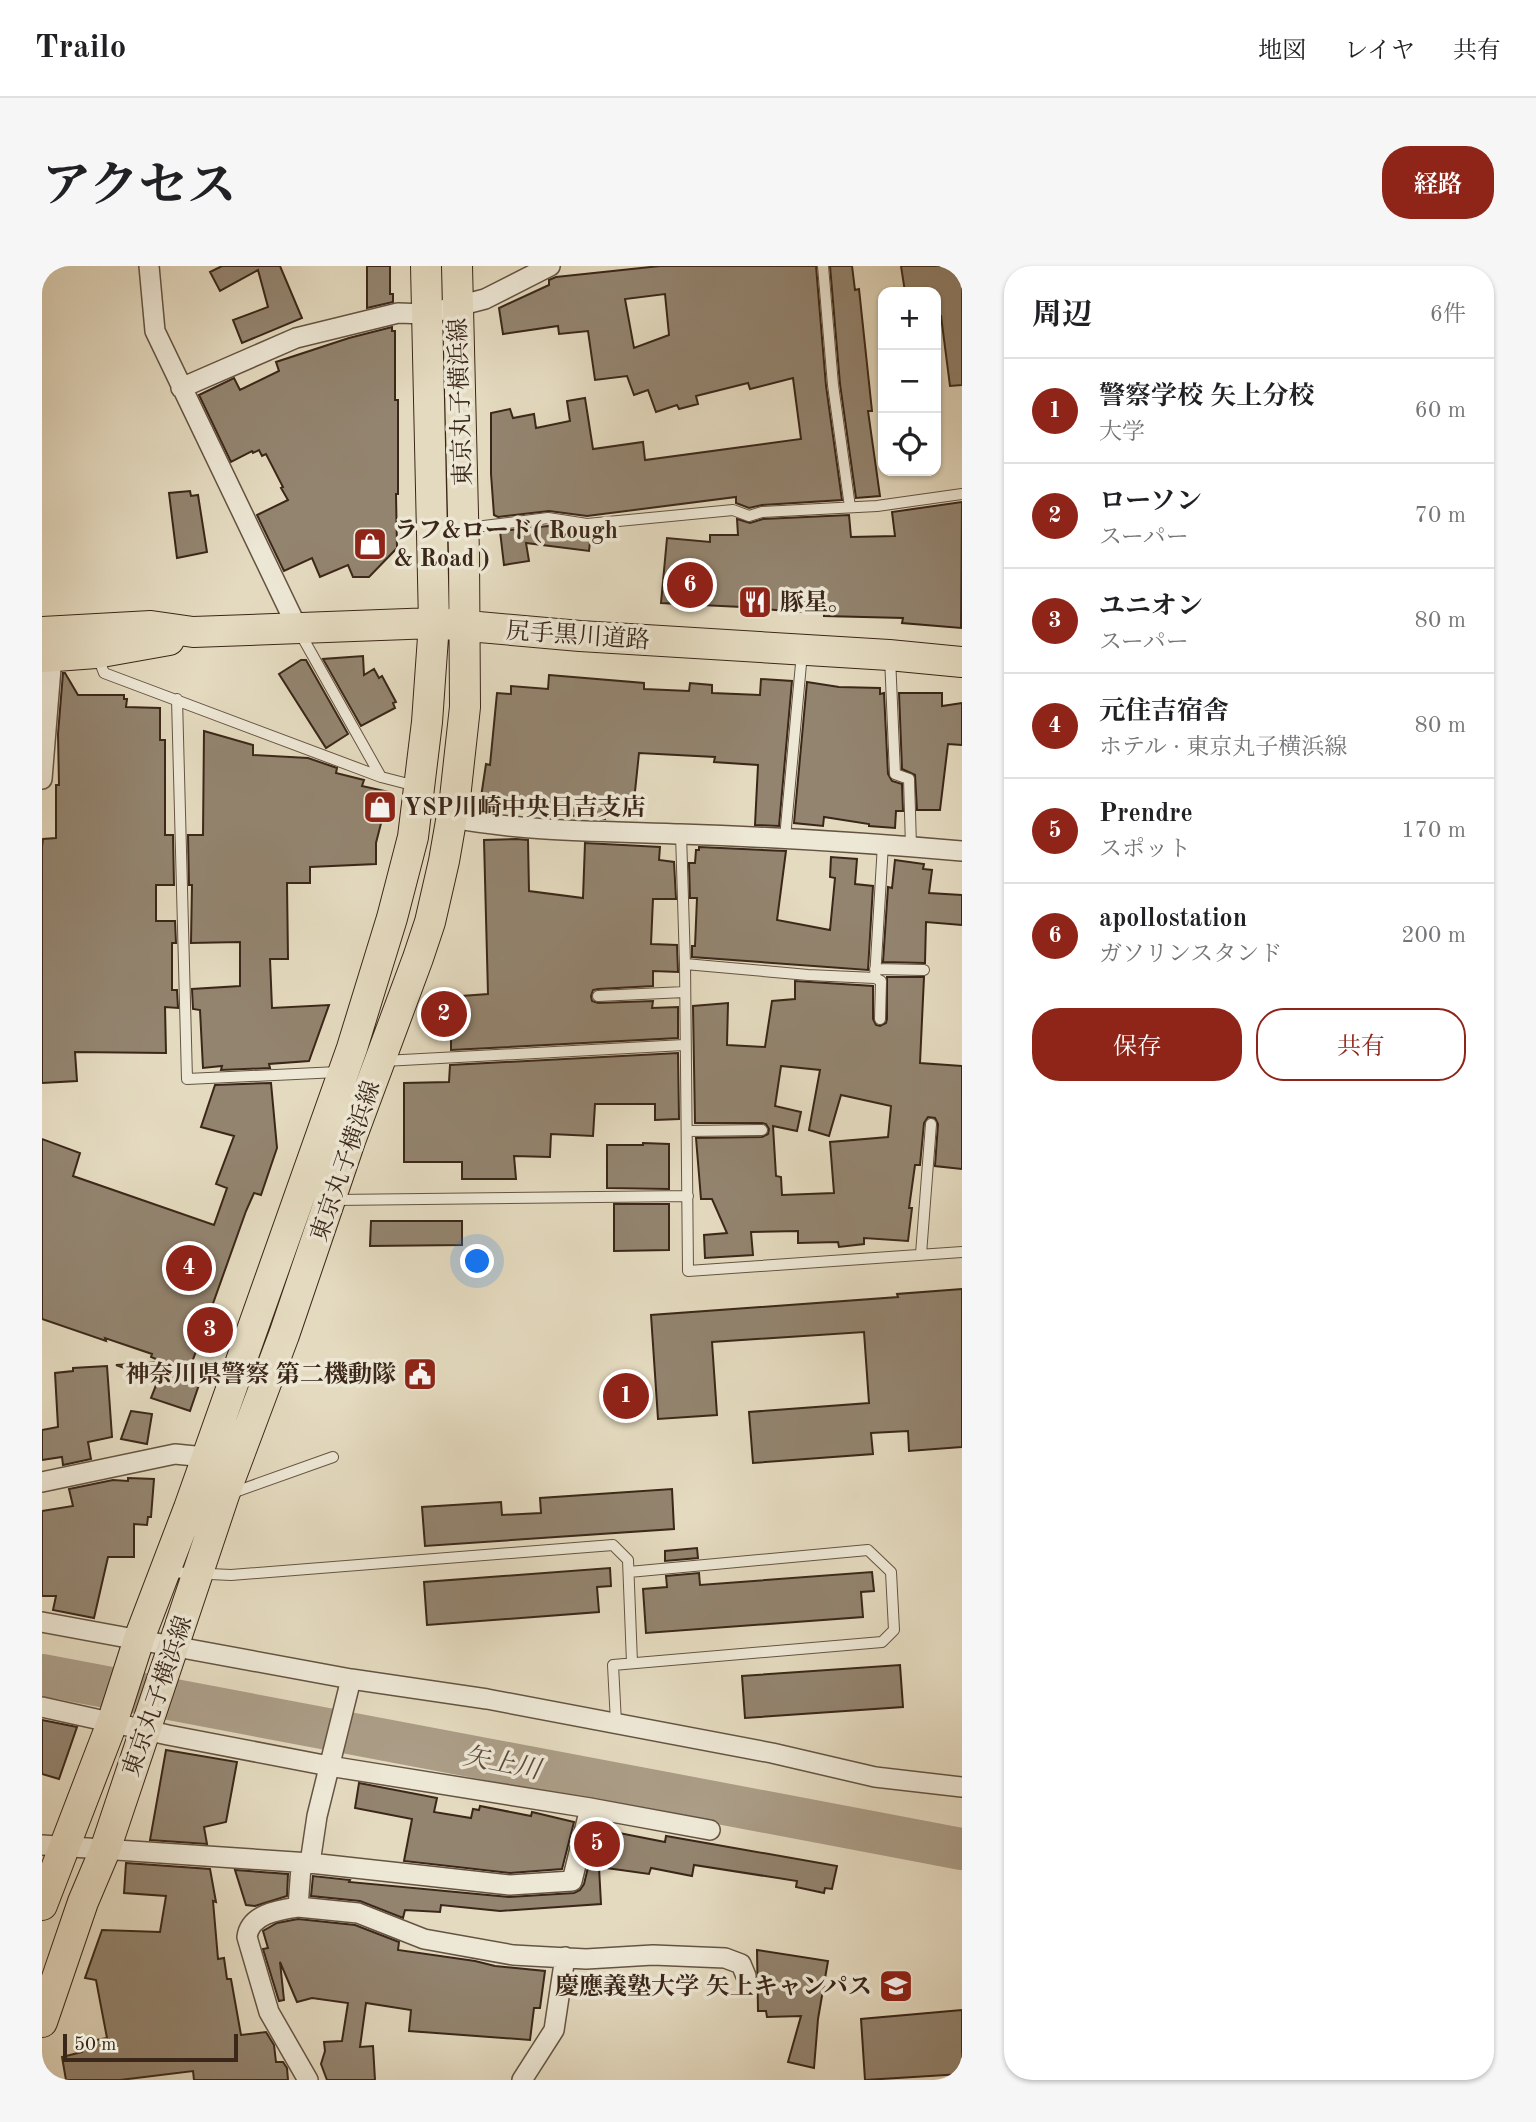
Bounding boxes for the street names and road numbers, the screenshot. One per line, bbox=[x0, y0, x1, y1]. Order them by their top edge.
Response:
street label: 東京丸子横浜線 bbox=[444, 318, 477, 486]
street label: 尻手黒川道路 bbox=[505, 617, 651, 654]
street label: 東京丸子横浜線 bbox=[305, 1077, 386, 1245]
street label: 東京丸子横浜線 bbox=[117, 1612, 198, 1780]

